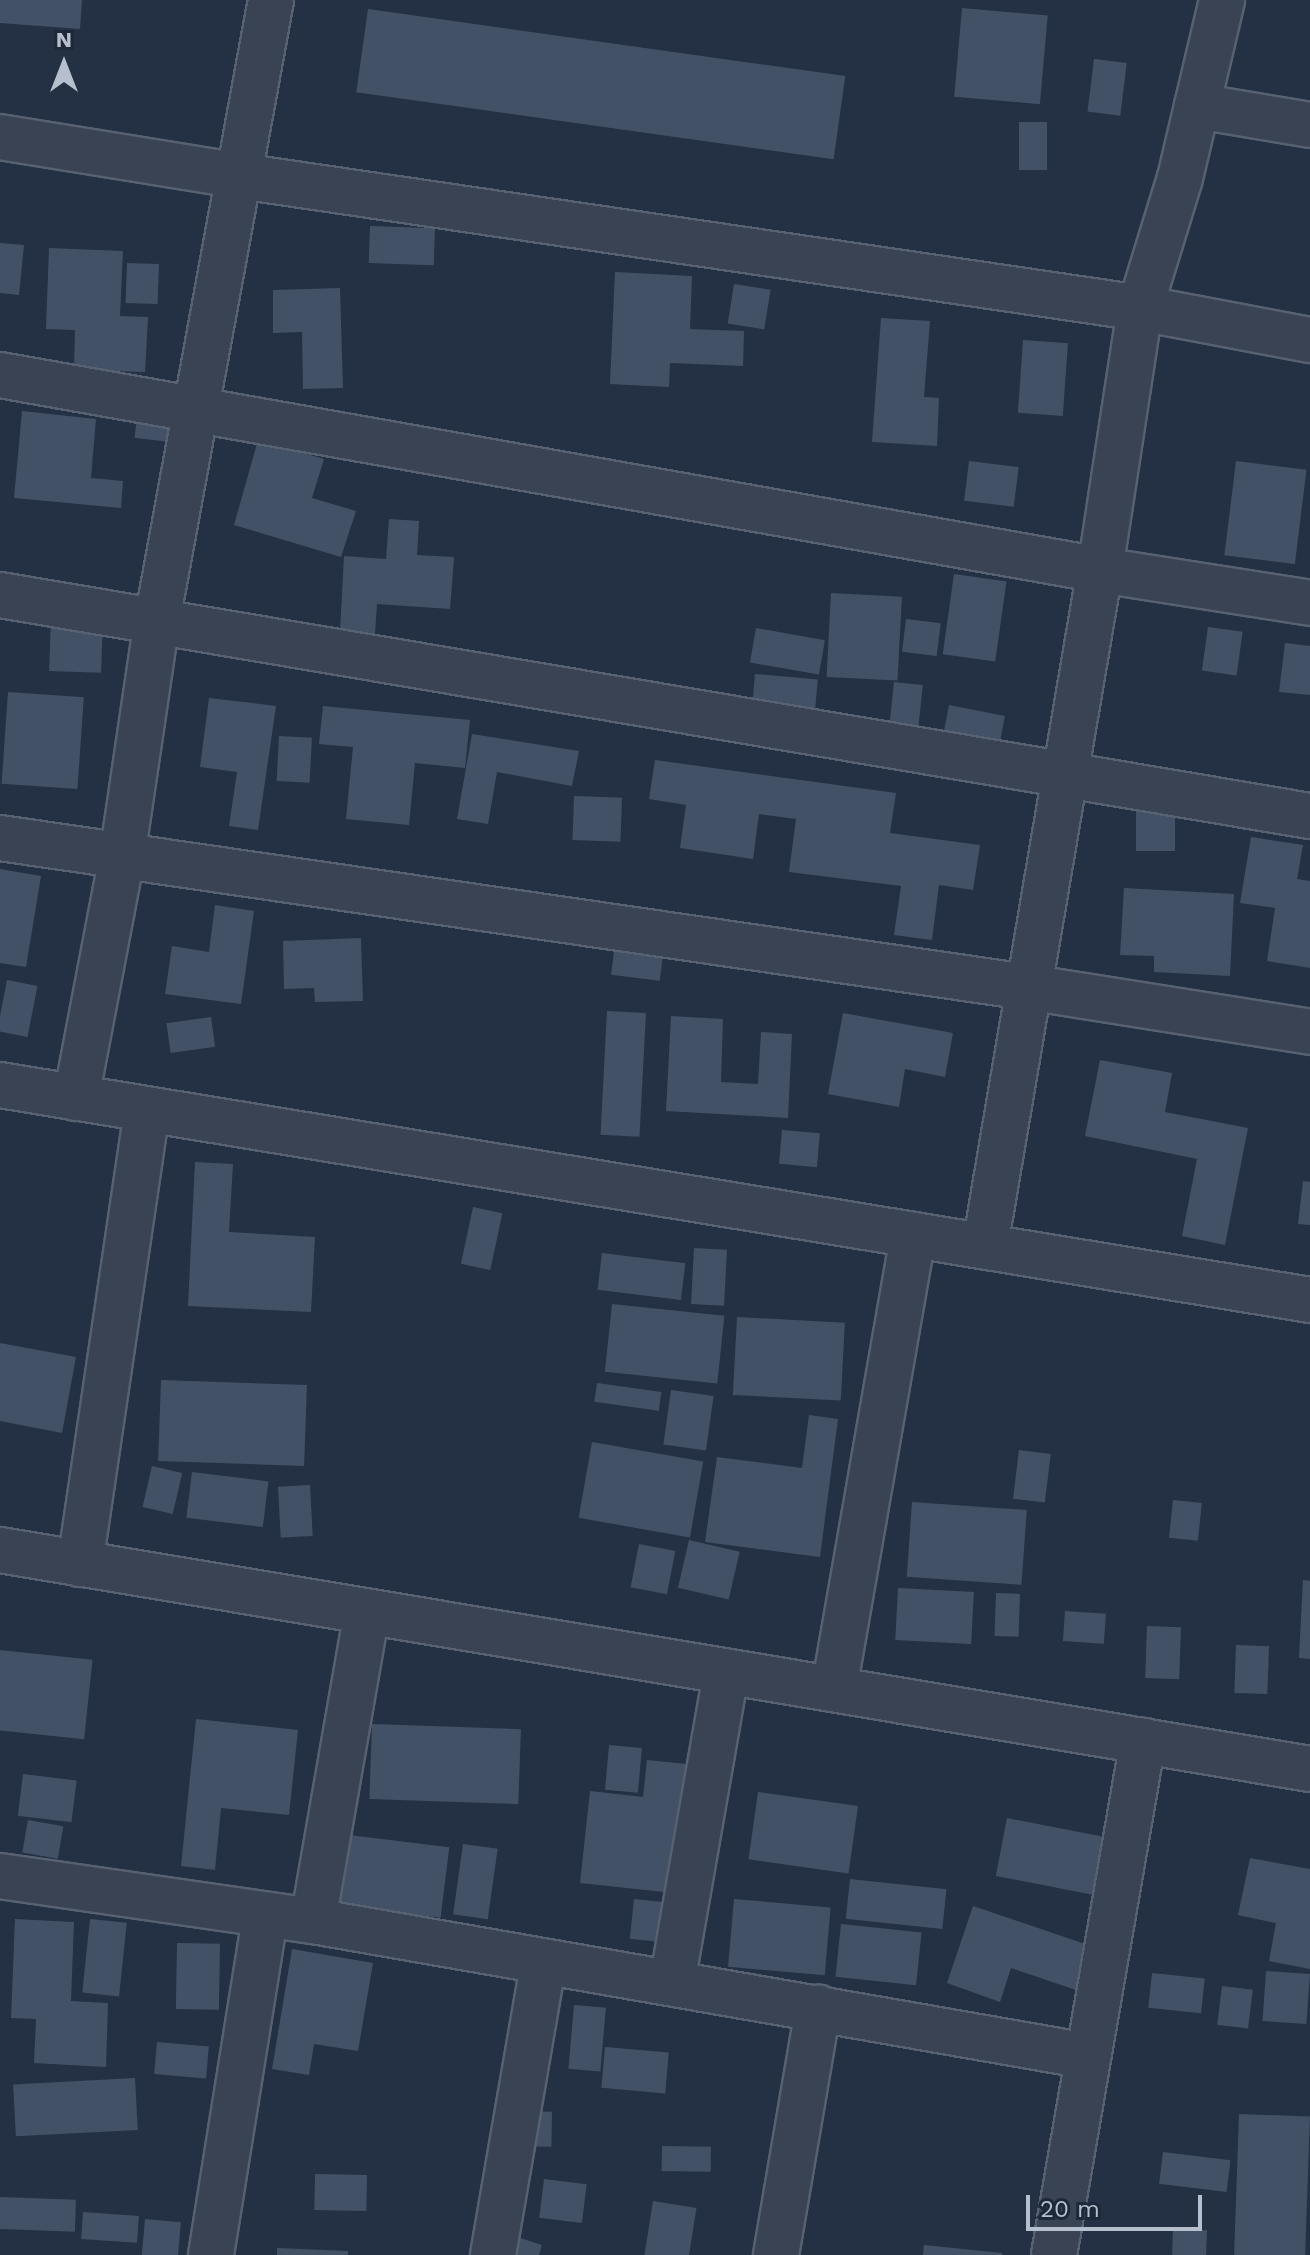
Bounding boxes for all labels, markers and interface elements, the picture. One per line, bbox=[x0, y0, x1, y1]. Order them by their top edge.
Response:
north arrow bbox=[24, 24, 104, 104]
text: N bbox=[56, 27, 72, 52]
scale bar bbox=[1030, 2179, 1206, 2229]
text: 20 m bbox=[1040, 2195, 1100, 2223]

